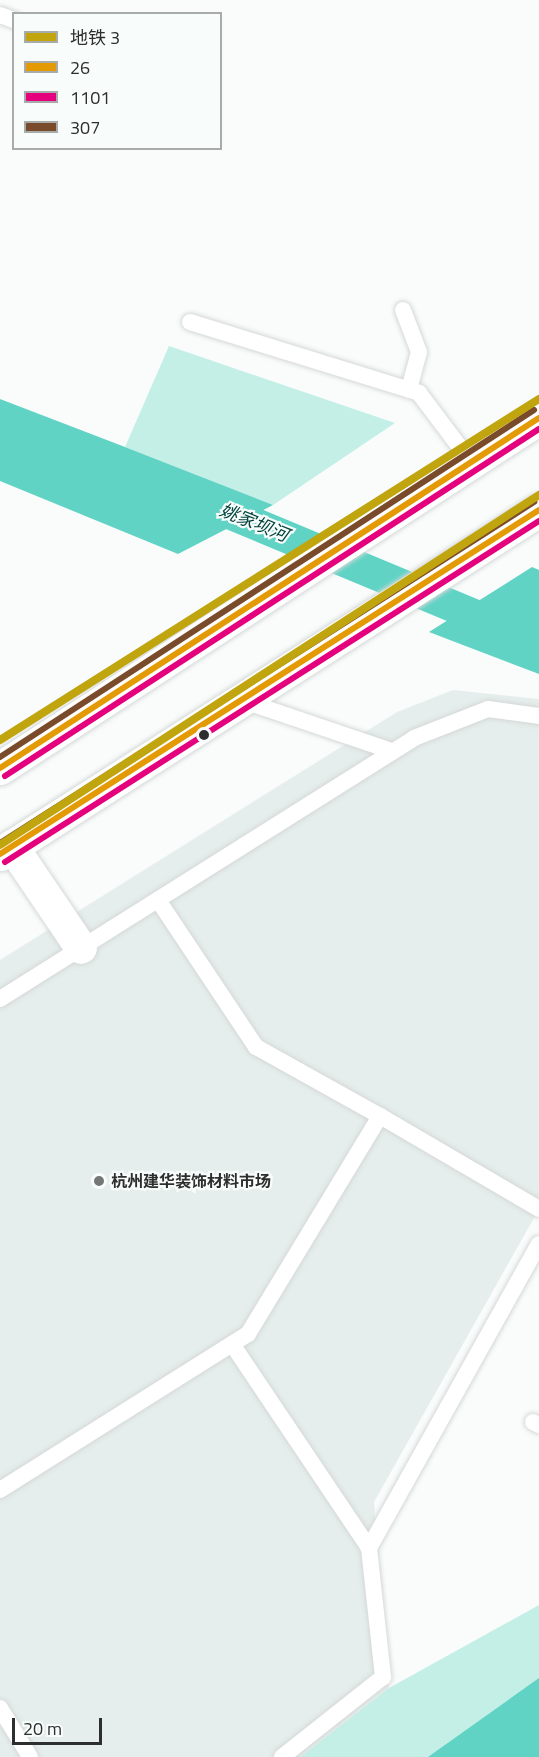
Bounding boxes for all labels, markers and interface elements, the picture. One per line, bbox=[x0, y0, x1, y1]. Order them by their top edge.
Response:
legend bbox=[12, 12, 222, 150]
text: 地铁 3 bbox=[70, 24, 120, 51]
text: 26 bbox=[70, 54, 90, 81]
text: 1101 bbox=[70, 84, 110, 111]
text: 307 bbox=[70, 114, 100, 141]
water label: 姚家坝河 bbox=[217, 500, 291, 546]
unlabelled marker bbox=[198, 729, 210, 741]
place label: 杭州建华装饰材料市场 bbox=[111, 1171, 271, 1191]
marker: 杭州建华装饰材料市场 bbox=[92, 1174, 106, 1188]
scale bar bbox=[15, 1706, 105, 1744]
text: 20 m bbox=[23, 1715, 62, 1742]

